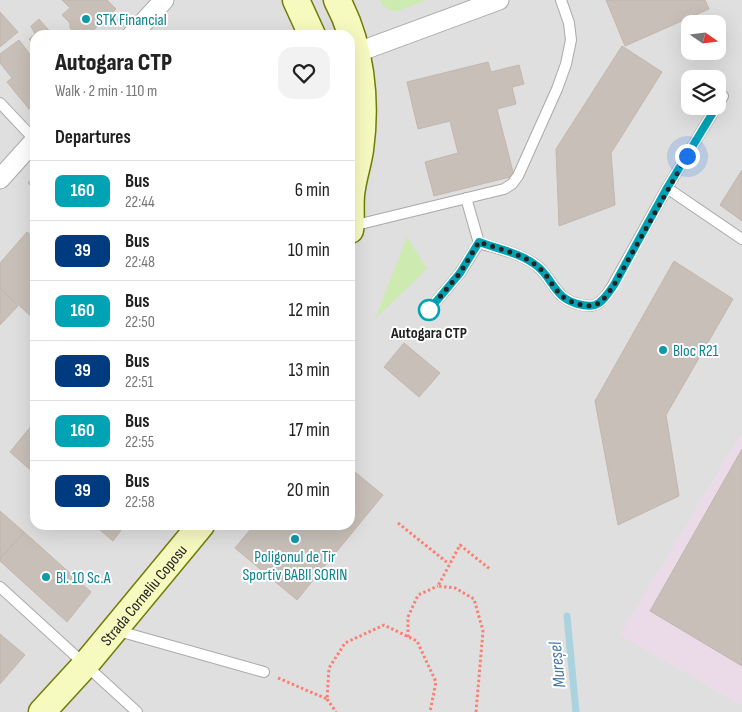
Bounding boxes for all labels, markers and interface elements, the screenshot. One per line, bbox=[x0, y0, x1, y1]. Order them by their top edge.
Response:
place label: STK Financial bbox=[96, 11, 167, 30]
marker: STK Financial bbox=[80, 13, 92, 25]
north arrow bbox=[681, 15, 726, 60]
map controls bbox=[681, 15, 726, 115]
button: heart bbox=[278, 47, 330, 99]
text: Autogara CTP bbox=[55, 48, 172, 77]
button: layers bbox=[681, 70, 726, 115]
text: Walk · 2 min · 110 m bbox=[55, 82, 157, 101]
text: Departures bbox=[55, 126, 131, 149]
your location bbox=[675, 144, 700, 169]
text: Bus bbox=[125, 170, 150, 193]
text: 6 min bbox=[295, 179, 330, 202]
text: 160 bbox=[70, 180, 95, 201]
text: 22:44 bbox=[125, 193, 155, 212]
text: Bus bbox=[125, 230, 150, 253]
text: 10 min bbox=[288, 239, 330, 262]
text: 39 bbox=[74, 240, 91, 261]
text: 22:48 bbox=[125, 253, 155, 272]
text: Bus bbox=[125, 290, 150, 313]
text: 12 min bbox=[288, 299, 330, 322]
marker: Autogara CTP bbox=[418, 299, 440, 321]
text: 160 bbox=[70, 300, 95, 321]
text: 22:50 bbox=[125, 313, 155, 332]
place label: Autogara CTP bbox=[390, 324, 467, 343]
place label: Bloc R21 bbox=[673, 342, 719, 361]
marker: Bloc R21 bbox=[657, 344, 669, 356]
text: Bus bbox=[125, 350, 150, 373]
text: 13 min bbox=[289, 359, 330, 382]
text: 39 bbox=[74, 360, 91, 381]
text: 22:51 bbox=[125, 373, 153, 392]
text: Bus bbox=[125, 410, 150, 433]
text: 17 min bbox=[289, 419, 330, 442]
text: 160 bbox=[70, 420, 95, 441]
text: 22:55 bbox=[125, 433, 154, 452]
text: Bus bbox=[125, 470, 150, 493]
text: 20 min bbox=[287, 479, 330, 502]
text: 39 bbox=[74, 480, 91, 501]
text: 22:58 bbox=[125, 493, 155, 512]
marker: Poligonul de Tir Sportiv BABII SORIN bbox=[289, 533, 301, 545]
street label: Strada Corneliu Coposu bbox=[97, 541, 192, 650]
place label: Poligonul de Tir Sportiv BABII SORIN bbox=[242, 548, 348, 585]
place label: Bl. 10 Sc.A bbox=[56, 569, 111, 588]
marker: Bl. 10 Sc.A bbox=[40, 571, 52, 583]
water label: Mureșel bbox=[545, 640, 570, 689]

